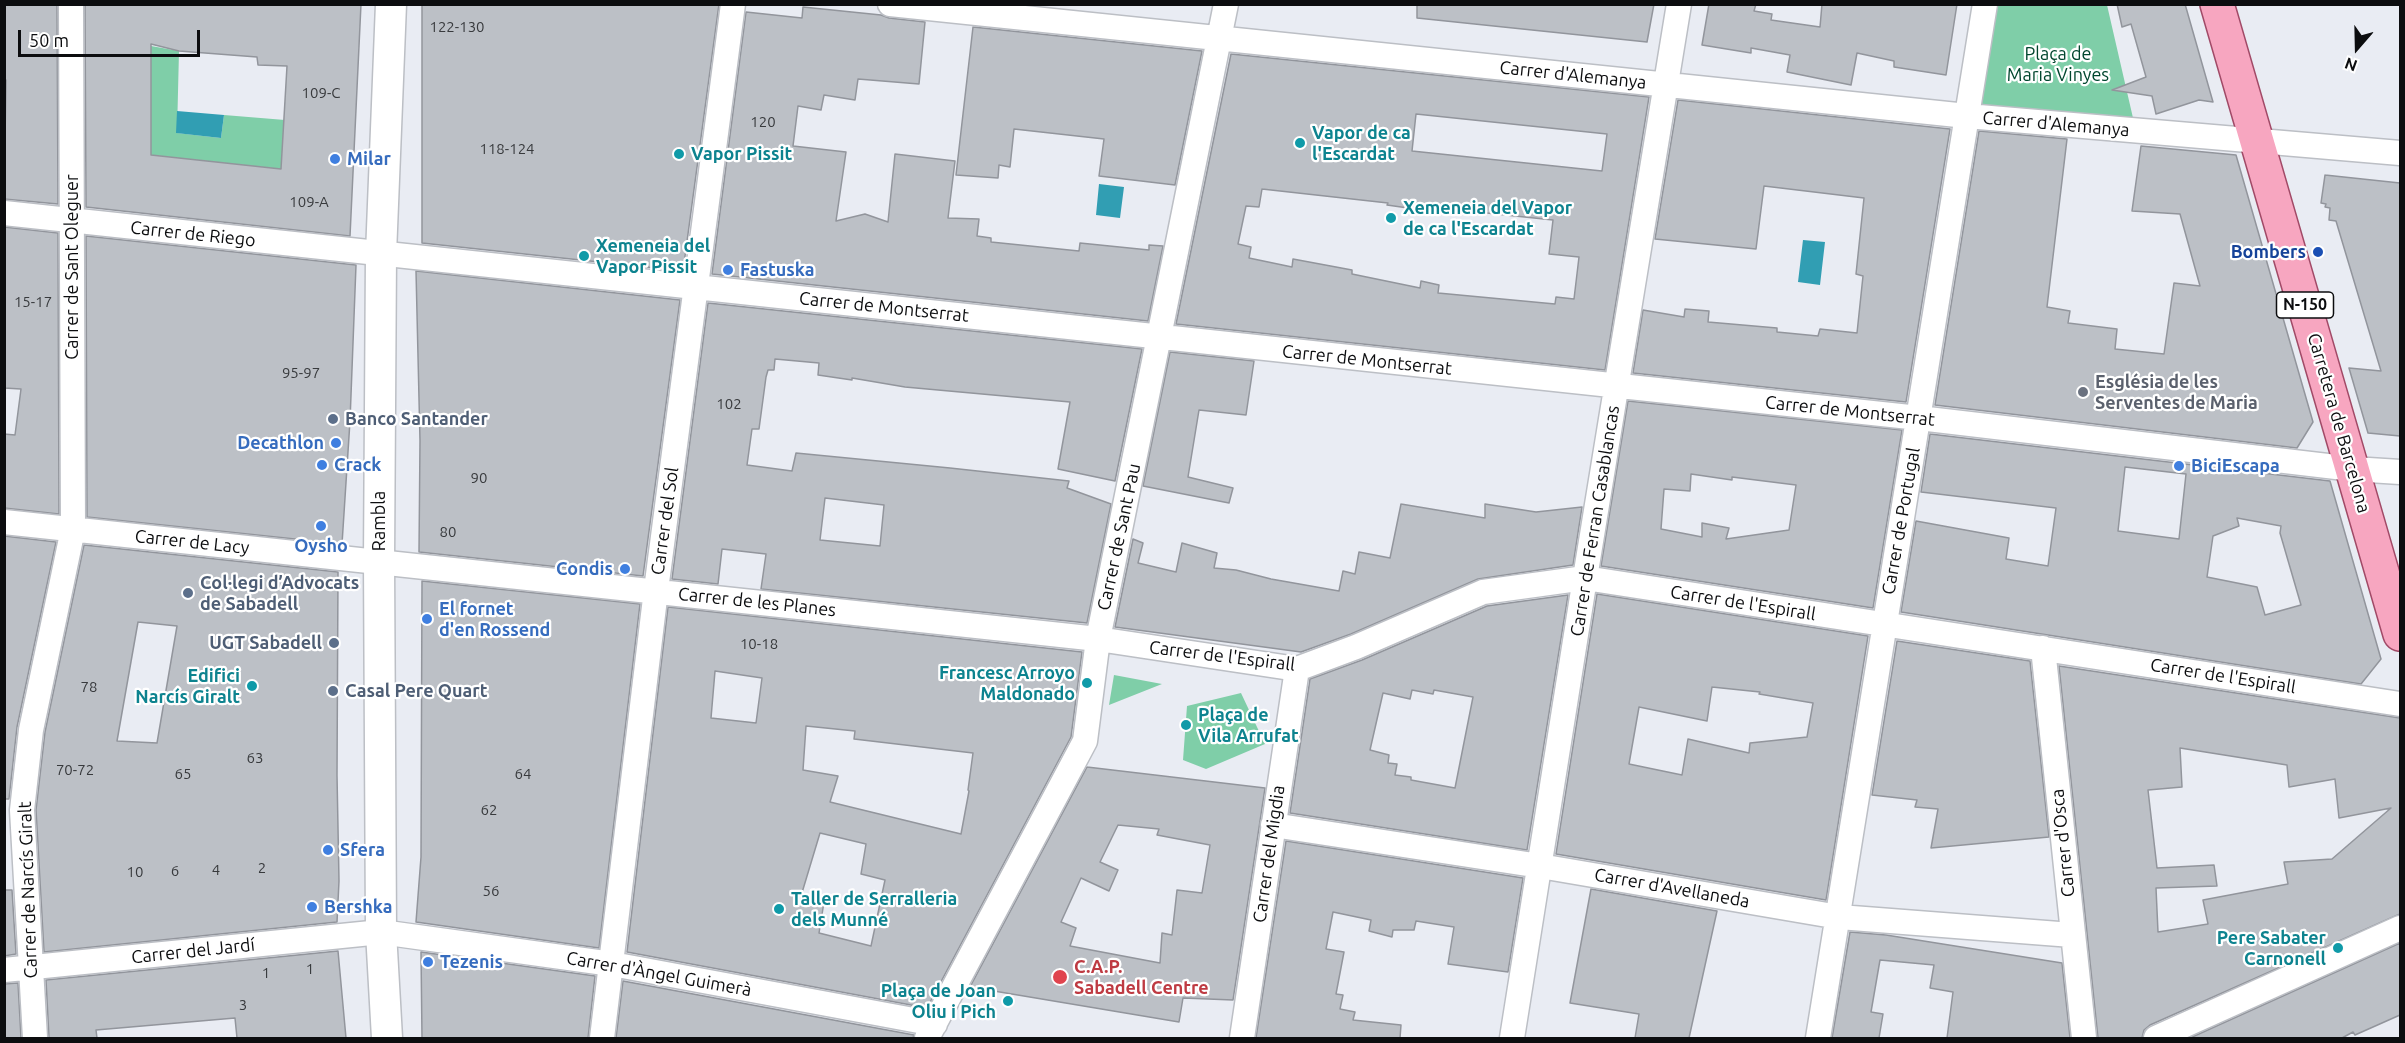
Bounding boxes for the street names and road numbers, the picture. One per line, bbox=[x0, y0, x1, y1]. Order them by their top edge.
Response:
street label: Carrer d'Alemanya bbox=[1498, 57, 1648, 93]
street label: Carrer d'Alemanya bbox=[1981, 107, 2131, 141]
street label: Carrer de Sant Oleguer bbox=[61, 174, 83, 360]
street label: Carrer de Riego bbox=[129, 217, 257, 251]
street label: Carrer de Montserrat bbox=[798, 287, 970, 327]
road number: N-150 bbox=[2276, 292, 2334, 318]
street label: Carretera de Barcelona bbox=[2303, 331, 2375, 515]
street label: Carrer de Montserrat bbox=[1281, 340, 1453, 380]
street label: Carrer de Montserrat bbox=[1764, 391, 1936, 431]
street label: Carrer de Ferran Casablancas bbox=[1566, 404, 1624, 638]
street label: Carrer de Portugal bbox=[1877, 446, 1925, 596]
street label: Carrer de Sant Pau bbox=[1093, 462, 1145, 612]
street label: Carrer del Sol bbox=[647, 466, 683, 576]
street label: Rambla bbox=[368, 491, 390, 551]
street label: Carrer de Lacy bbox=[134, 525, 250, 559]
street label: Carrer de l'Espirall bbox=[1669, 581, 1817, 625]
street label: Carrer de les Planes bbox=[677, 583, 837, 621]
street label: Carrer de l'Espirall bbox=[1148, 636, 1296, 676]
street label: Carrer de l'Espirall bbox=[2149, 654, 2297, 698]
street label: Carrer del Migdia bbox=[1249, 784, 1289, 924]
street label: Carrer d'Osca bbox=[2047, 788, 2079, 898]
street label: Carrer de Narcís Giralt bbox=[14, 801, 42, 979]
street label: Carrer d'Avellaneda bbox=[1593, 864, 1751, 912]
street label: Carrer del Jardí bbox=[130, 934, 256, 968]
street label: Carrer d'Àngel Guimerà bbox=[565, 947, 753, 1001]

